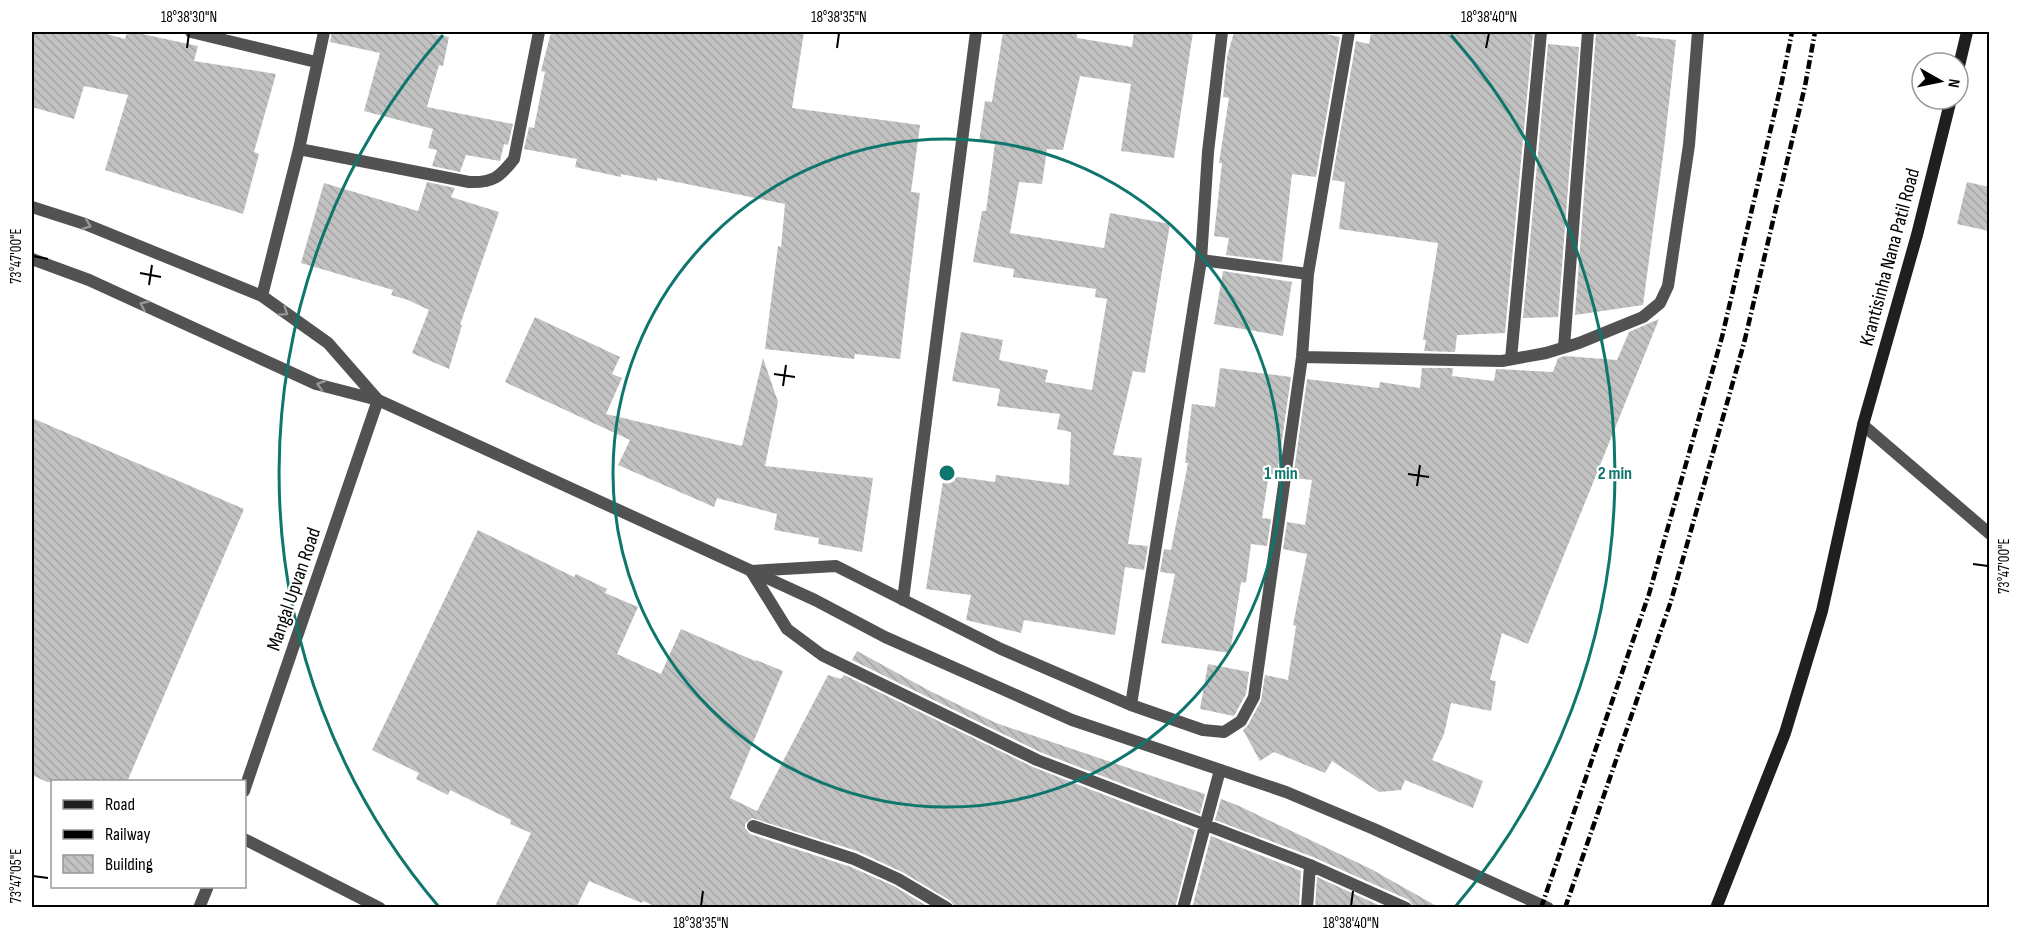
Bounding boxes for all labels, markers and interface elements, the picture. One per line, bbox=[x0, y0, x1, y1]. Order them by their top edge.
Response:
text: 18°38'30"N bbox=[161, 8, 217, 27]
text: 18°38'35"N bbox=[811, 8, 867, 27]
text: 18°38'40"N bbox=[1461, 8, 1517, 27]
north arrow bbox=[1910, 51, 1970, 111]
text: N bbox=[1943, 77, 1963, 89]
street label: Krantisinha Nana Patil Road bbox=[1855, 166, 1925, 349]
one-way arrow bbox=[81, 218, 92, 231]
text: 73°47'00"E bbox=[7, 228, 26, 284]
one-way arrow bbox=[139, 300, 150, 312]
one-way arrow bbox=[277, 305, 288, 316]
one-way arrow bbox=[316, 380, 327, 392]
centre of rings bbox=[937, 463, 957, 483]
text: 1 min bbox=[1264, 463, 1298, 484]
text: 2 min bbox=[1598, 463, 1632, 484]
street label: Mangal Upvan Road bbox=[262, 525, 326, 654]
text: 73°47'00"E bbox=[1995, 538, 2014, 594]
legend bbox=[51, 780, 246, 888]
text: Road bbox=[105, 794, 135, 815]
text: Railway bbox=[105, 824, 150, 845]
text: 73°47'05"E bbox=[7, 849, 26, 903]
text: Building bbox=[105, 854, 153, 875]
text: 18°38'35"N bbox=[673, 914, 729, 933]
text: 18°38'40"N bbox=[1323, 914, 1379, 933]

